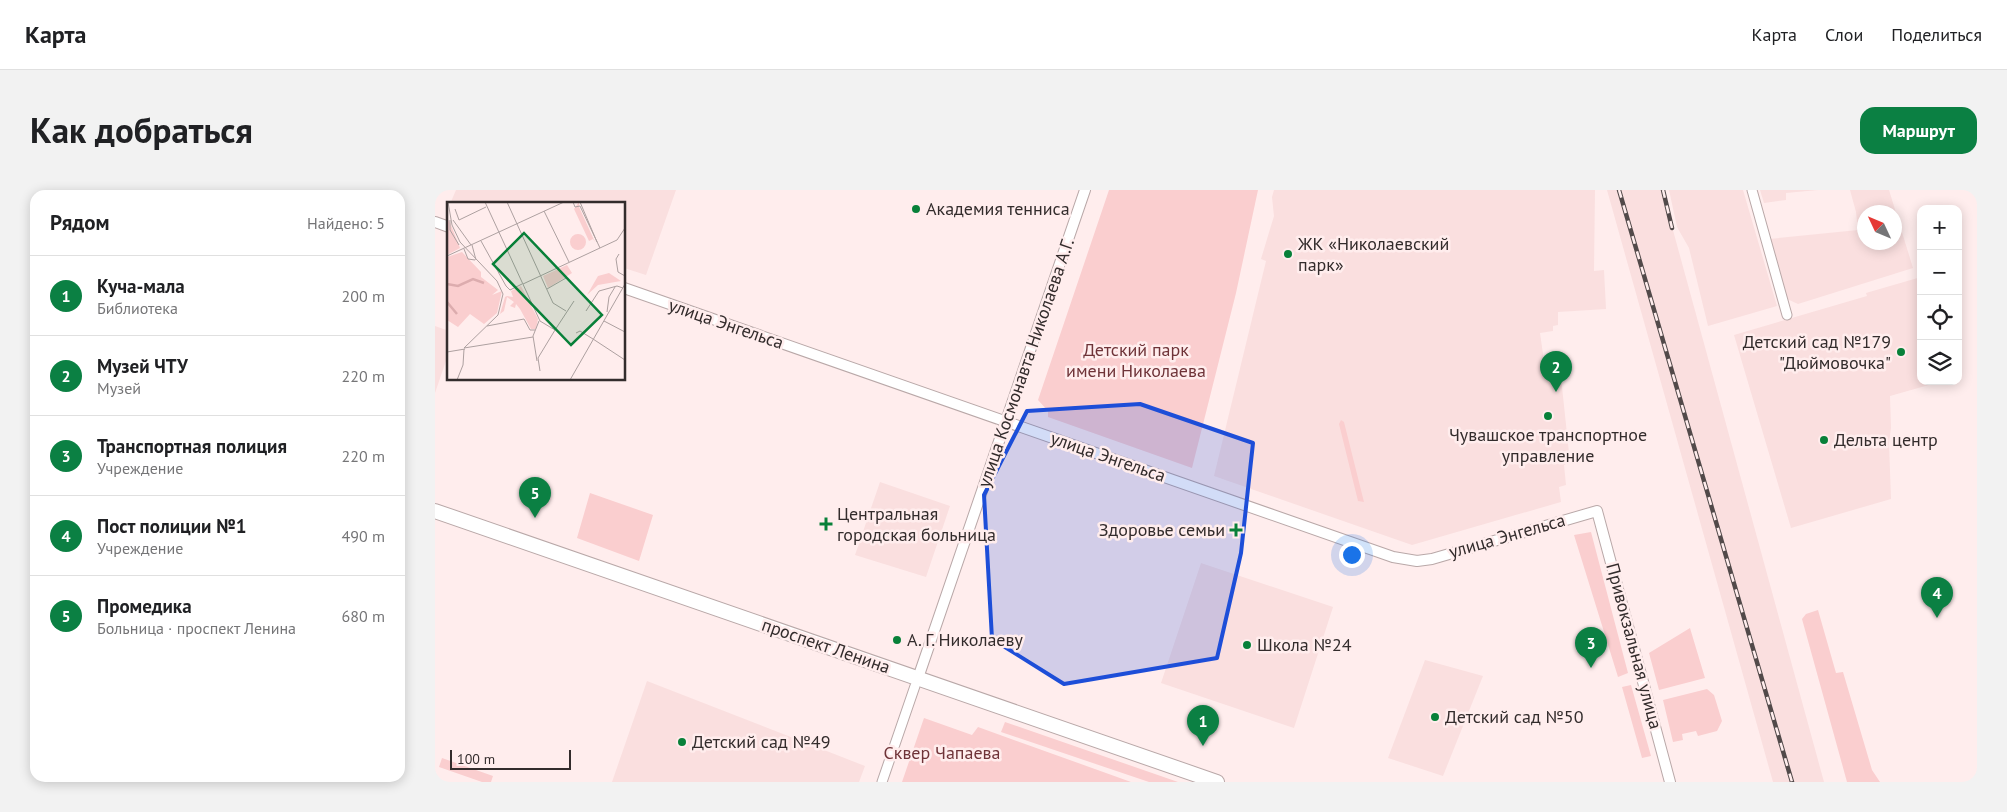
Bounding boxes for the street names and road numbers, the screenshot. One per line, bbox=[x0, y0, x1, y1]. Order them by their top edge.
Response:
street label: улица Космонавта Николаева А.Г. bbox=[972, 235, 1079, 490]
street label: улица Энгельса bbox=[666, 293, 787, 354]
street label: улица Энгельса bbox=[1048, 426, 1169, 487]
street label: улица Энгельса bbox=[1446, 508, 1568, 563]
street label: Привокзальная улица bbox=[1601, 560, 1668, 731]
street label: проспект Ленина bbox=[759, 613, 893, 678]

